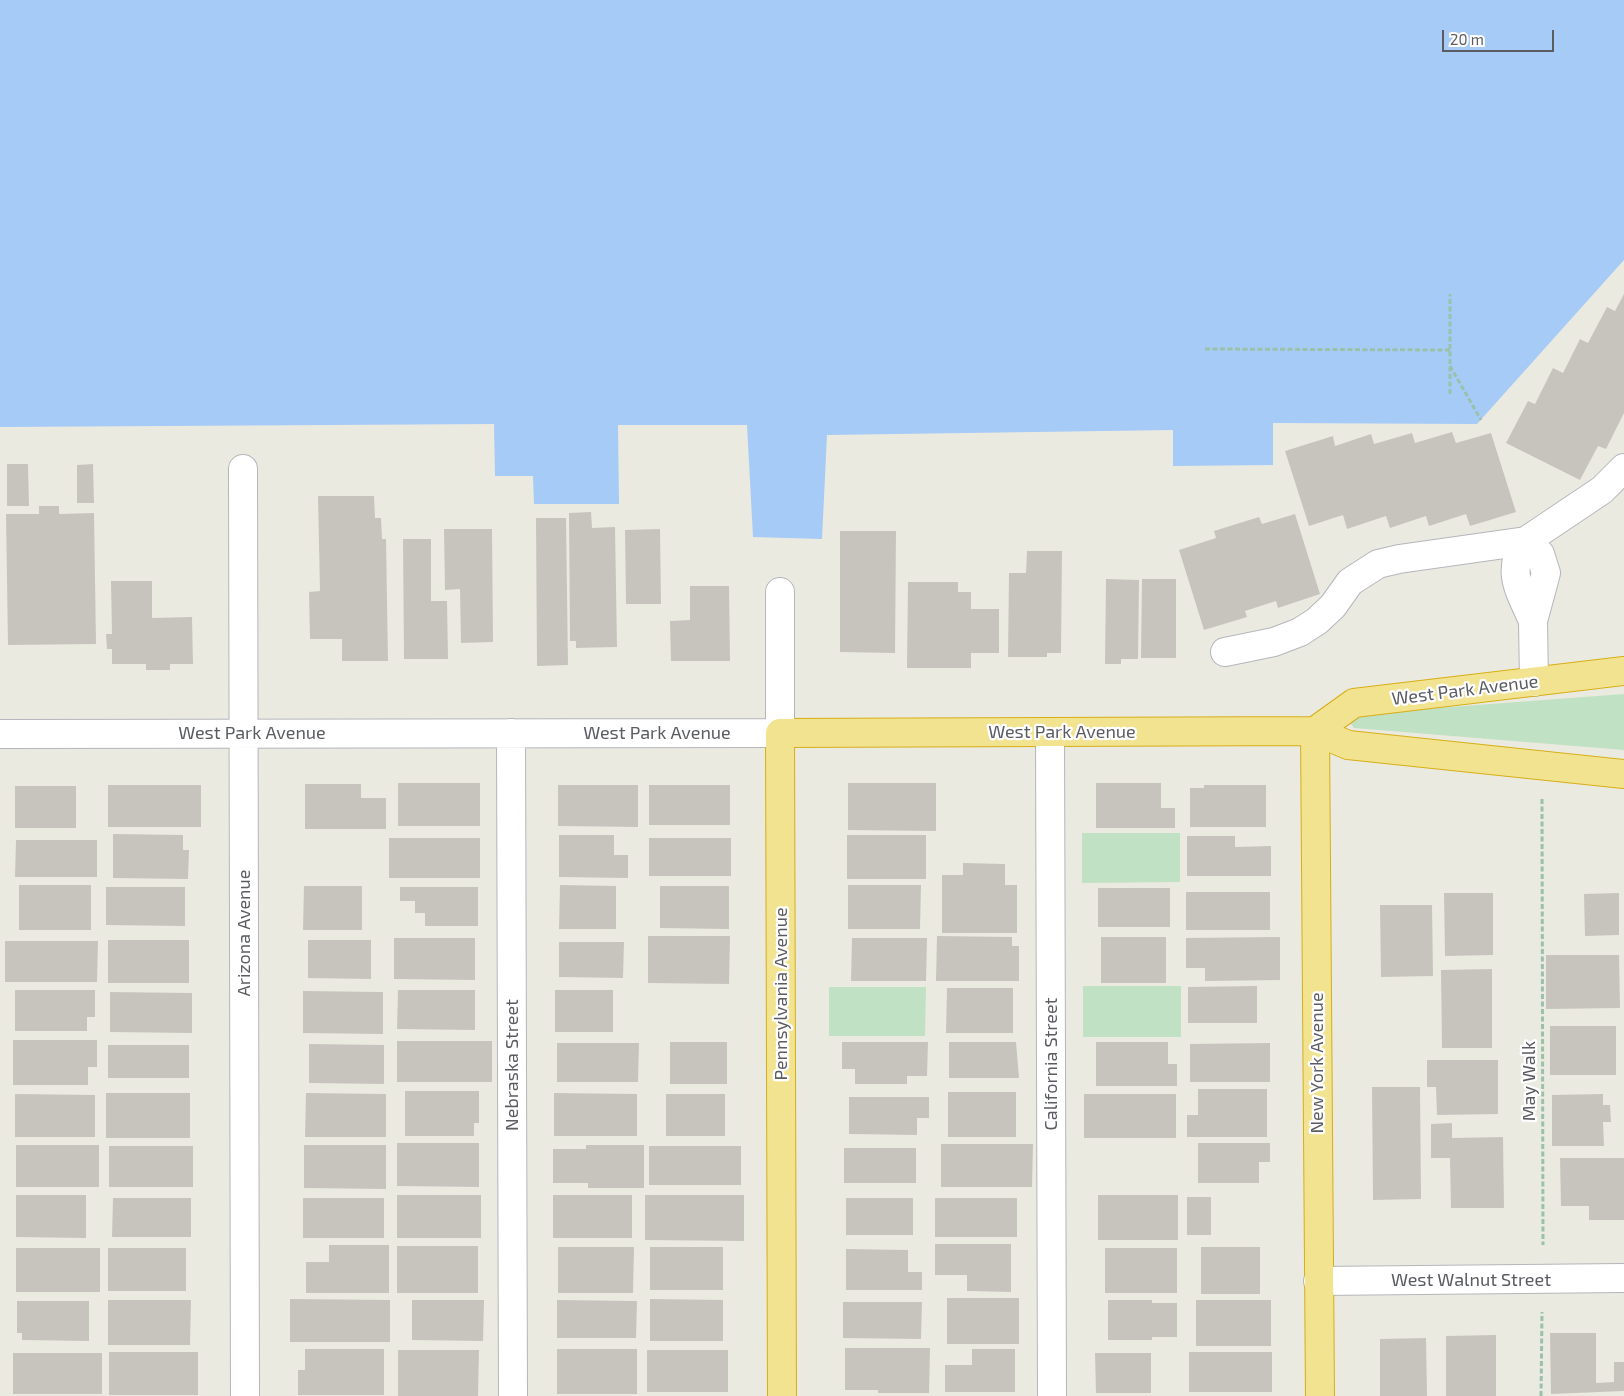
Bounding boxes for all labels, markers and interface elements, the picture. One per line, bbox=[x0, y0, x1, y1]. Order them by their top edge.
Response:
scale bar bbox=[1444, 20, 1556, 52]
text: 20 m bbox=[1450, 30, 1484, 48]
street label: West Park Avenue bbox=[1390, 670, 1540, 710]
street label: West Park Avenue bbox=[988, 721, 1136, 743]
street label: West Park Avenue bbox=[178, 722, 326, 744]
street label: West Park Avenue bbox=[583, 722, 731, 744]
street label: Arizona Avenue bbox=[233, 870, 255, 996]
street label: Pennsylvania Avenue bbox=[770, 907, 792, 1081]
street label: New York Avenue bbox=[1306, 992, 1328, 1134]
street label: California Street bbox=[1040, 998, 1062, 1130]
street label: Nebraska Street bbox=[501, 999, 523, 1131]
street label: May Walk bbox=[1518, 1041, 1540, 1121]
street label: West Walnut Street bbox=[1391, 1269, 1551, 1291]

